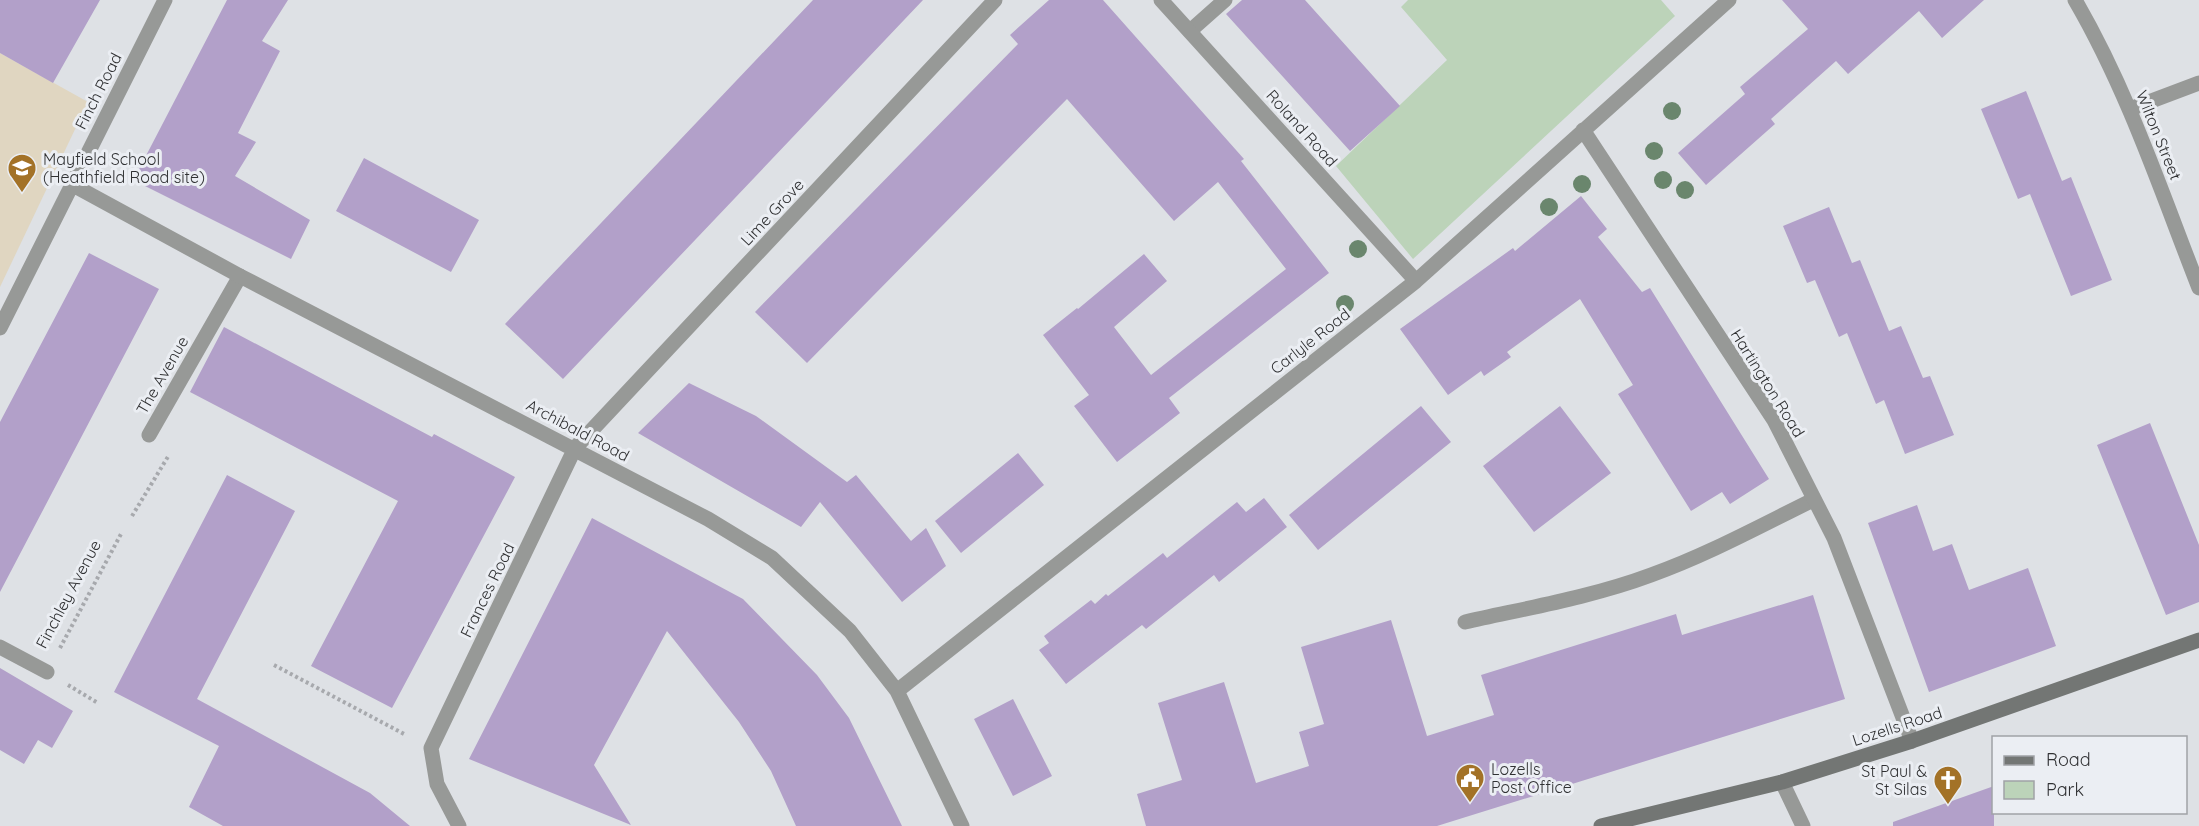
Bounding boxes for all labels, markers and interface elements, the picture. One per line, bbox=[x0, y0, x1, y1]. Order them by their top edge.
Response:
street label: Finch Road bbox=[70, 49, 126, 133]
street label: Roland Road bbox=[1262, 85, 1342, 171]
street label: Wilton Street bbox=[2132, 87, 2186, 183]
place label: Mayfield School (Heathfield Road site) bbox=[43, 149, 205, 187]
school or university icon: Mayfield School (Heathfield Road site) bbox=[6, 152, 38, 194]
street label: Lime Grove bbox=[736, 175, 808, 249]
street label: Carlyle Road bbox=[1266, 304, 1354, 378]
street label: Hartington Road bbox=[1727, 325, 1809, 441]
street label: The Avenue bbox=[132, 332, 192, 418]
street label: Archibald Road bbox=[523, 394, 633, 466]
street label: Finchley Avenue bbox=[31, 536, 105, 652]
street label: Frances Road bbox=[455, 539, 519, 641]
street label: Lozells Road bbox=[1849, 702, 1945, 750]
legend bbox=[1992, 736, 2187, 814]
text: Road bbox=[2046, 748, 2091, 771]
place label: Lozells Post Office bbox=[1491, 759, 1572, 797]
place label: St Paul & St Silas bbox=[1861, 761, 1927, 799]
public building icon: Lozells Post Office bbox=[1454, 762, 1486, 804]
church icon: St Paul & St Silas bbox=[1932, 764, 1964, 806]
text: Park bbox=[2046, 778, 2084, 801]

